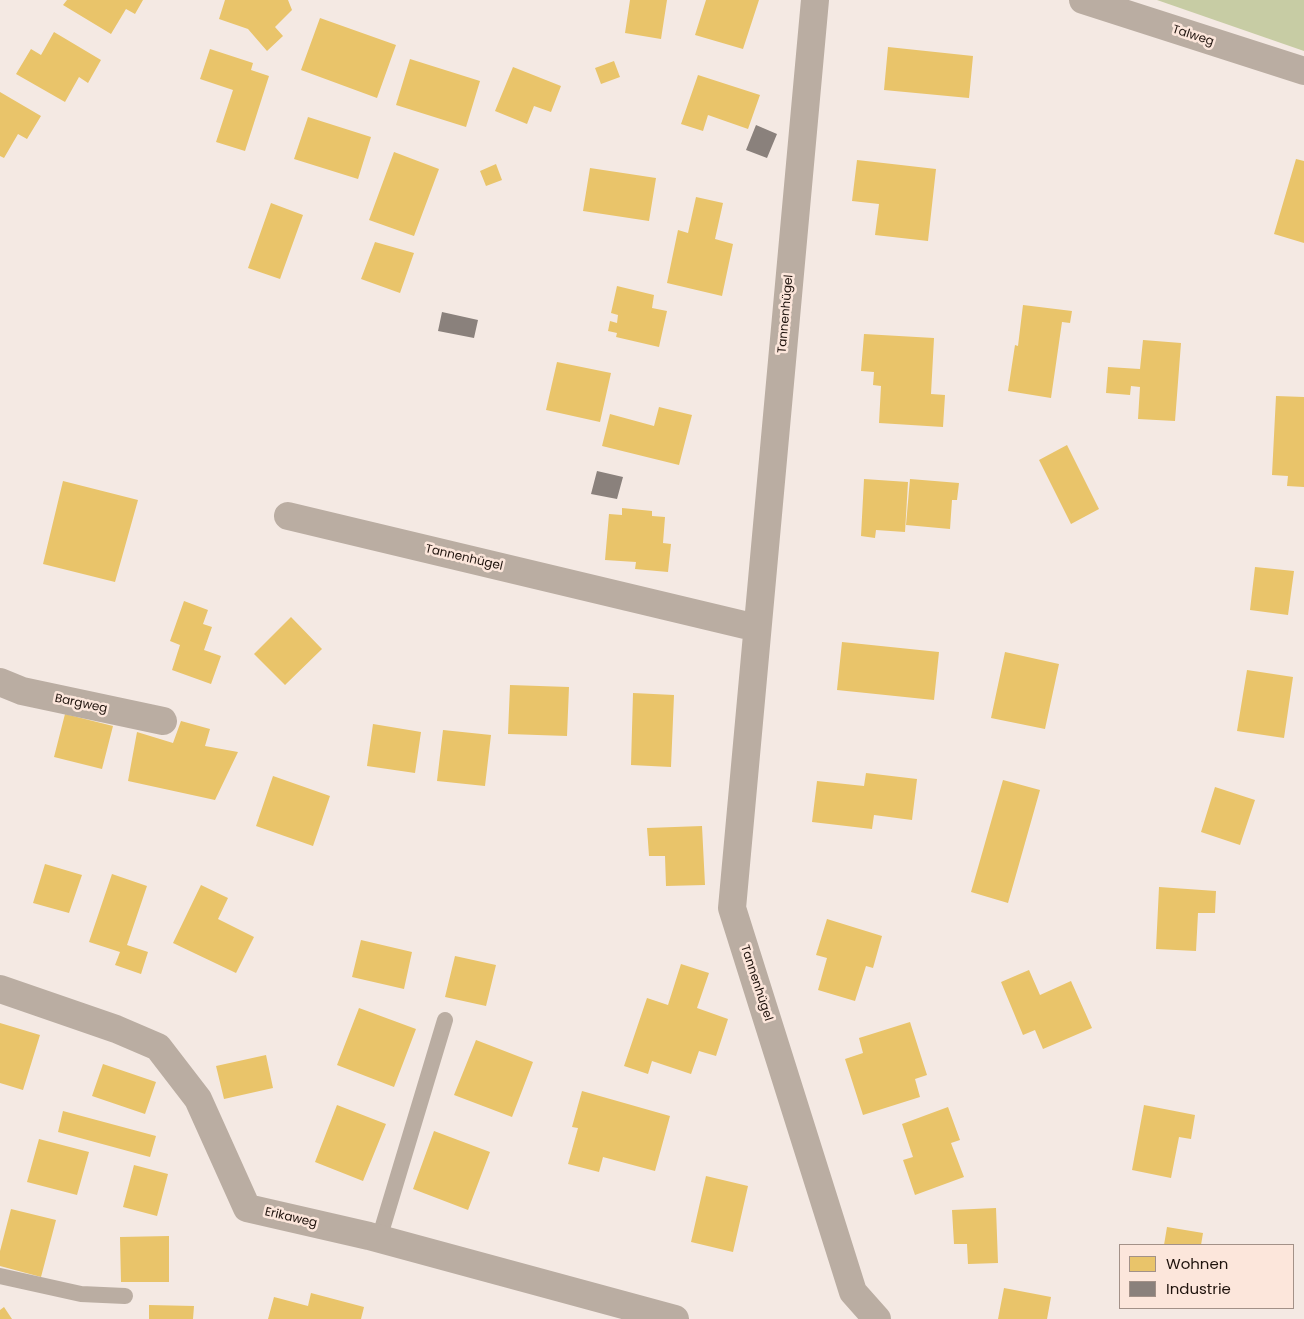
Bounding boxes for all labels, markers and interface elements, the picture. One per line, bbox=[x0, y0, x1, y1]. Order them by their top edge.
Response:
street label: Talweg bbox=[1170, 23, 1216, 49]
street label: Tannenhügel bbox=[775, 274, 797, 354]
street label: Tannenhügel bbox=[424, 542, 504, 574]
street label: Bargweg bbox=[53, 691, 109, 717]
street label: Tannenhügel bbox=[737, 943, 775, 1023]
street label: Erikaweg bbox=[263, 1205, 319, 1231]
legend bbox=[1119, 1244, 1294, 1309]
text: Wohnen bbox=[1166, 1253, 1228, 1274]
text: Industrie bbox=[1166, 1278, 1231, 1299]

